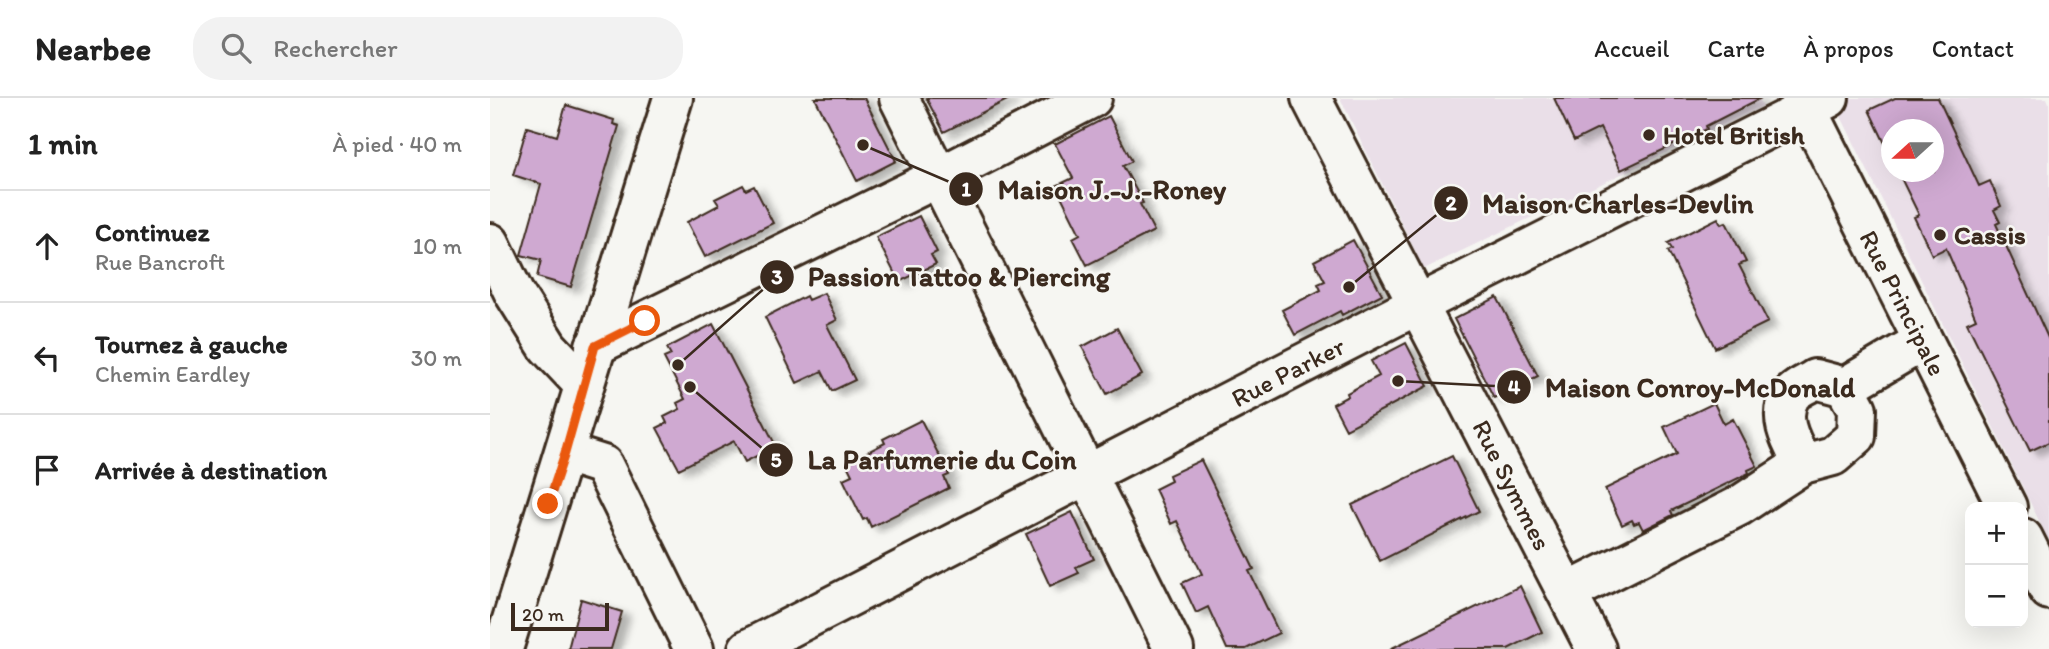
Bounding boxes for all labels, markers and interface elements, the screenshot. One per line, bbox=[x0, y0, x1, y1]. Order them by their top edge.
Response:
search box bbox=[193, 17, 683, 80]
text: Nearbee bbox=[35, 29, 151, 68]
icon: search bbox=[217, 29, 255, 67]
text: Rechercher bbox=[273, 32, 398, 64]
text: Accueil bbox=[1594, 34, 1669, 63]
text: Carte bbox=[1707, 34, 1765, 63]
text: À propos bbox=[1803, 34, 1894, 63]
text: Contact bbox=[1932, 34, 2014, 63]
place label: Hotel British bbox=[1663, 119, 1805, 151]
north arrow bbox=[1881, 119, 1944, 182]
text: 1 min bbox=[28, 125, 98, 162]
marker: Hotel British bbox=[1641, 127, 1657, 143]
text: À pied · 40 m bbox=[332, 130, 462, 158]
callout: Maison J.-J.-Roney bbox=[949, 165, 1240, 214]
text: Maison J.-J.-Roney bbox=[998, 172, 1227, 206]
text: 1 bbox=[961, 176, 971, 201]
callout: Maison Charles-Devlin bbox=[1433, 179, 1767, 228]
text: Maison Charles-Devlin bbox=[1482, 186, 1754, 220]
text: 2 bbox=[1445, 190, 1457, 215]
text: Continuez bbox=[95, 216, 210, 248]
place label: Cassis bbox=[1954, 219, 2026, 251]
street label: Rue Principale bbox=[1853, 225, 1953, 381]
icon: ahead bbox=[28, 227, 66, 265]
marker: Cassis bbox=[1932, 227, 1948, 243]
text: 10 m bbox=[413, 232, 462, 260]
text: Rue Bancroft bbox=[95, 248, 225, 276]
callout: Passion Tattoo & Piercing bbox=[759, 252, 1125, 301]
text: Passion Tattoo & Piercing bbox=[808, 259, 1111, 293]
text: 3 bbox=[771, 264, 783, 289]
route start bbox=[629, 305, 660, 336]
text: Tournez à gauche bbox=[95, 328, 288, 360]
street label: Rue Parker bbox=[1226, 330, 1351, 414]
icon: left bbox=[28, 339, 66, 377]
text: 30 m bbox=[411, 344, 462, 372]
text: Chemin Eardley bbox=[95, 360, 250, 388]
callout: Maison Conroy-McDonald bbox=[1497, 363, 1869, 412]
text: Maison Conroy-McDonald bbox=[1545, 370, 1856, 404]
text: 4 bbox=[1508, 374, 1521, 399]
street label: Rue Symmes bbox=[1466, 414, 1558, 556]
callout: La Parfumerie du Coin bbox=[758, 435, 1090, 484]
text: La Parfumerie du Coin bbox=[807, 442, 1077, 476]
text: 5 bbox=[770, 447, 782, 472]
icon: arrive bbox=[28, 451, 66, 489]
text: Arrivée à destination bbox=[95, 454, 327, 486]
route end bbox=[532, 488, 563, 519]
map controls bbox=[1965, 502, 2028, 628]
button: + bbox=[1965, 502, 2028, 565]
button: − bbox=[1965, 565, 2028, 628]
scale bar bbox=[511, 600, 609, 632]
text: 20 m bbox=[522, 603, 564, 626]

